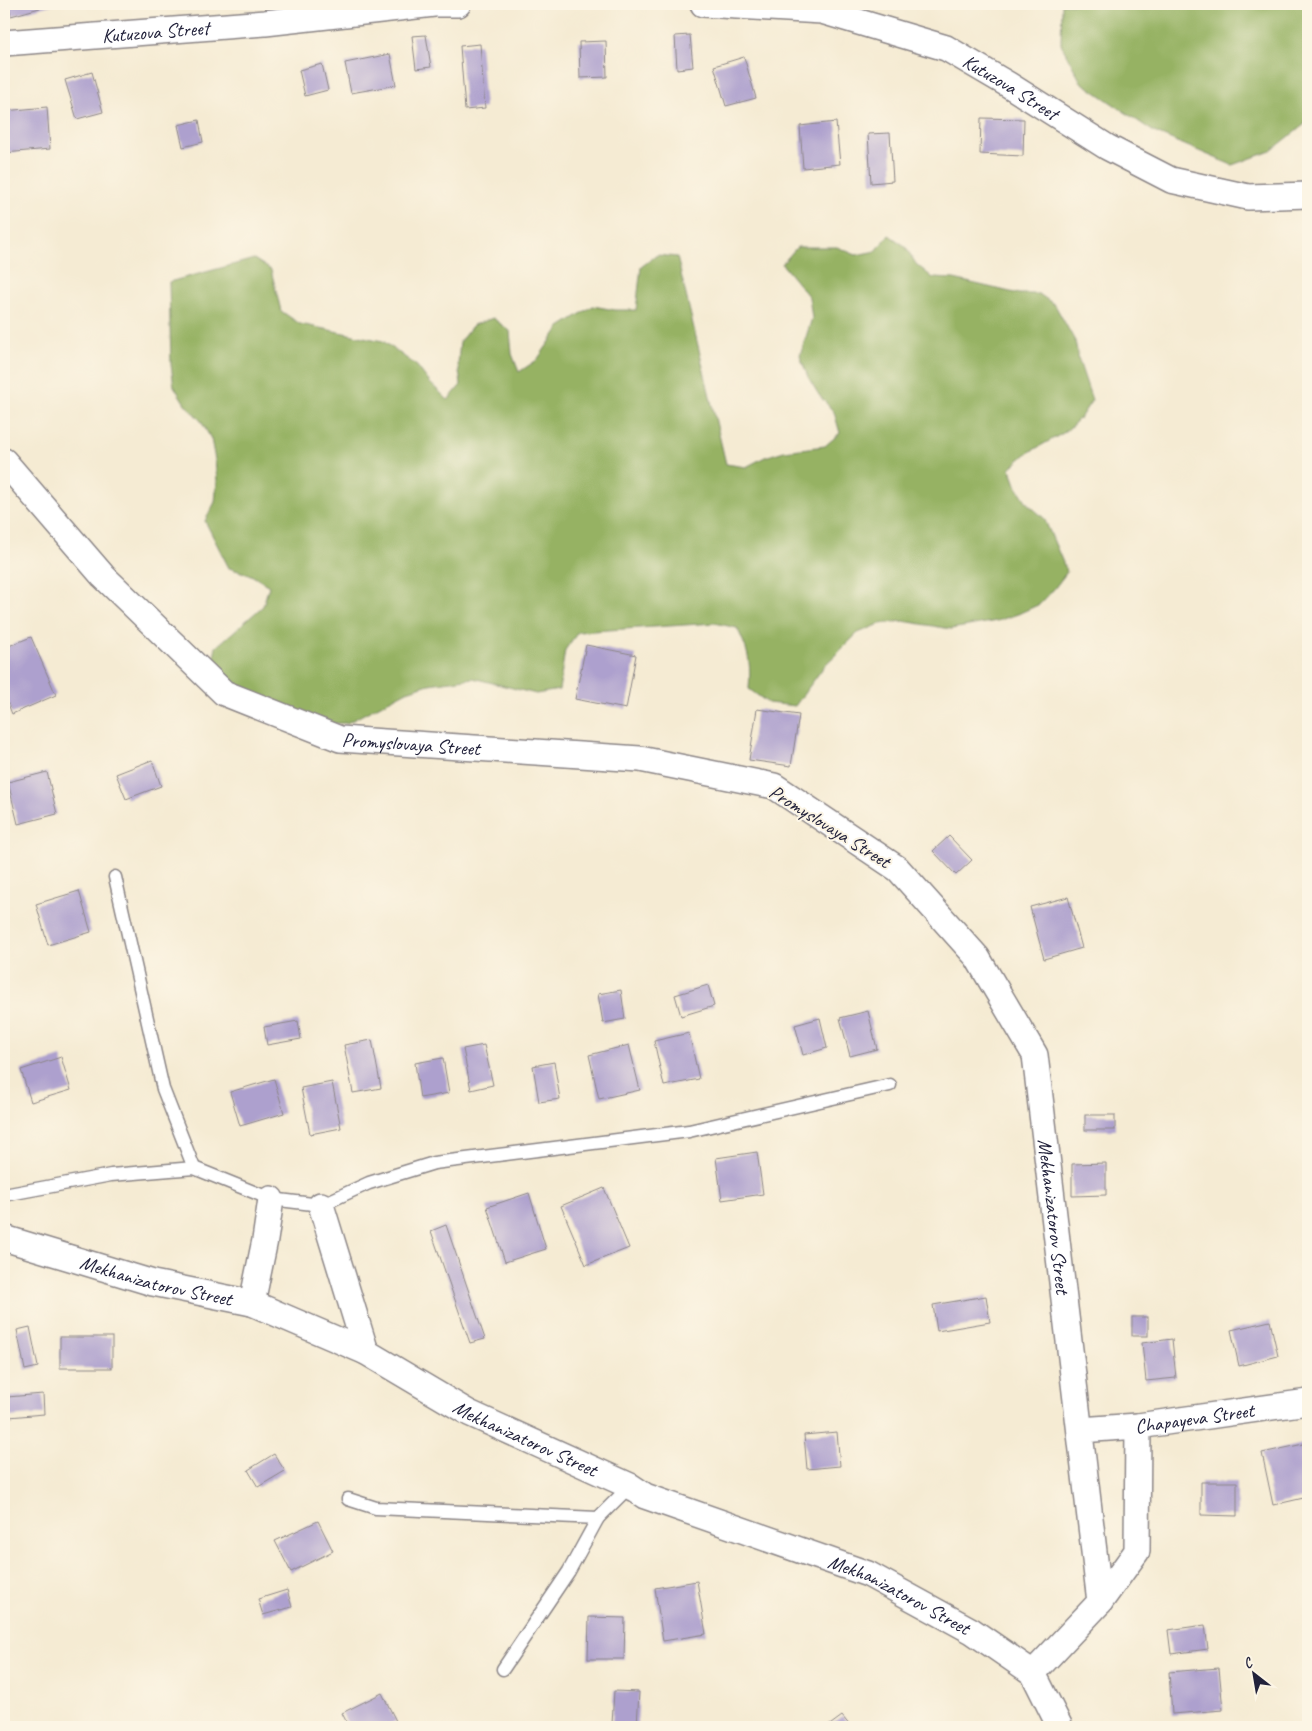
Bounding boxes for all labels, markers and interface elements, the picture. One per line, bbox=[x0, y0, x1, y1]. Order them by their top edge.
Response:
street label: Kutuzova Street bbox=[101, 15, 213, 48]
street label: Kutuzova Street bbox=[958, 49, 1066, 128]
street label: Promyslovaya Street bbox=[341, 727, 483, 761]
street label: Promyslovaya Street bbox=[765, 779, 897, 875]
street label: Mekhanizatorov Street bbox=[1032, 1138, 1076, 1298]
street label: Mekhanizatorov Street bbox=[77, 1250, 236, 1312]
street label: Mekhanizatorov Street bbox=[448, 1394, 603, 1483]
street label: Chapayeva Street bbox=[1133, 1397, 1258, 1439]
street label: Mekhanizatorov Street bbox=[825, 1549, 976, 1642]
north arrow bbox=[1230, 1648, 1280, 1698]
text: С bbox=[1240, 1653, 1257, 1672]

